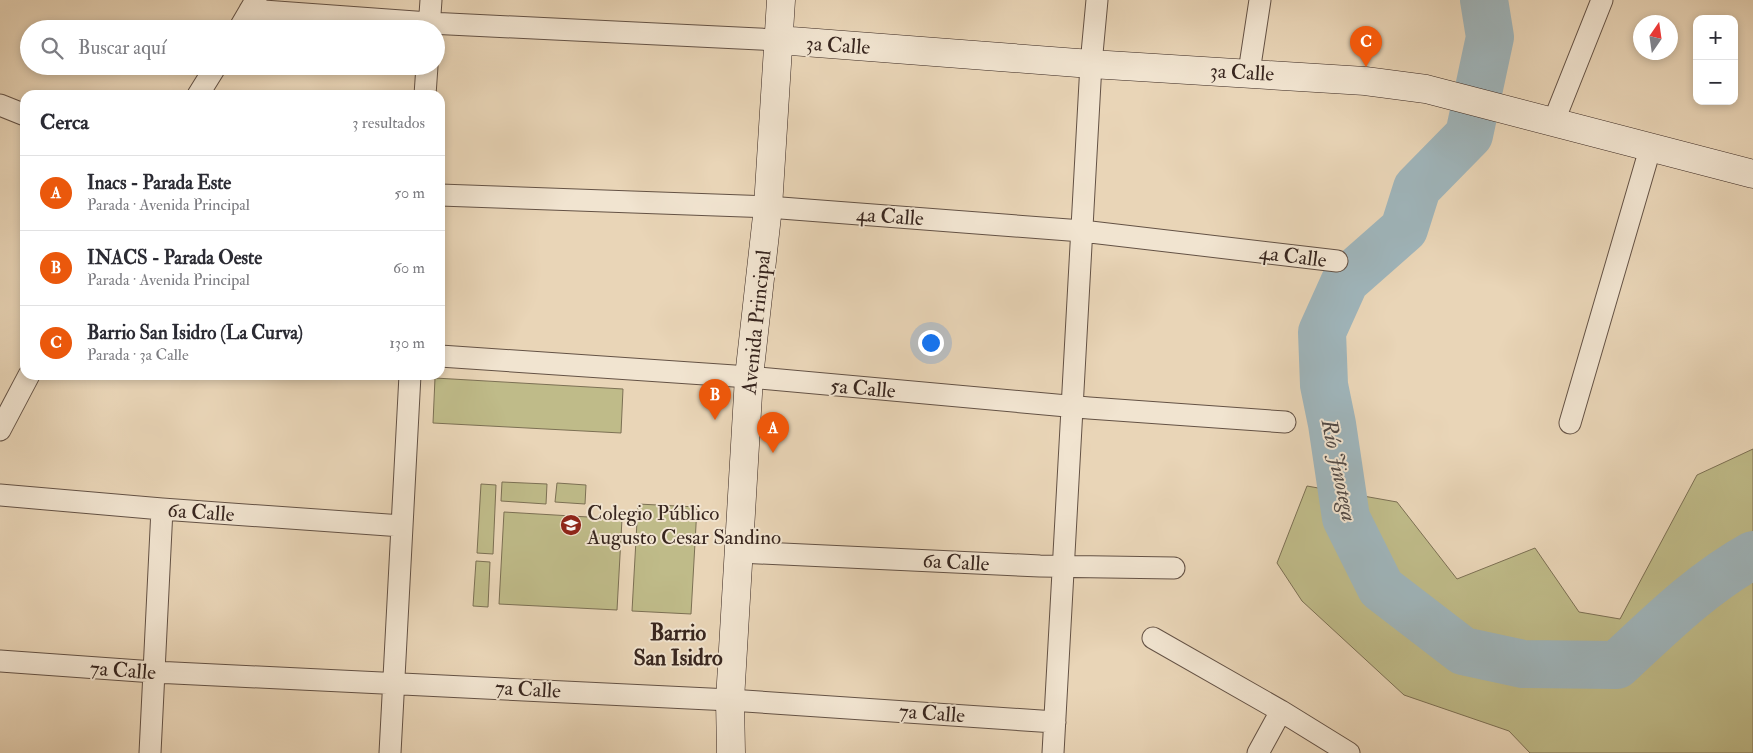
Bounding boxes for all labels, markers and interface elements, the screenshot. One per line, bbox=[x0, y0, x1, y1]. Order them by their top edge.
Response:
north arrow bbox=[1633, 15, 1678, 60]
map controls bbox=[1693, 15, 1738, 105]
button: + bbox=[1693, 15, 1738, 60]
search box bbox=[20, 20, 445, 75]
pin: C bbox=[1350, 26, 1382, 67]
street label: 3a Calle bbox=[805, 30, 871, 61]
icon: search bbox=[38, 34, 66, 62]
text: Buscar aquí bbox=[78, 36, 166, 60]
street label: 3a Calle bbox=[1209, 57, 1275, 88]
button: − bbox=[1693, 60, 1738, 105]
text: Cerca bbox=[40, 109, 89, 136]
text: 3 resultados bbox=[352, 113, 425, 133]
text: Inacs - Parada Este bbox=[87, 171, 231, 195]
text: A bbox=[51, 183, 61, 203]
text: 50 m bbox=[394, 183, 425, 203]
text: Parada · Avenida Principal bbox=[87, 195, 250, 215]
street label: 4a Calle bbox=[855, 201, 925, 232]
street label: 4a Calle bbox=[1258, 239, 1328, 274]
text: INACS - Parada Oeste bbox=[87, 246, 262, 270]
street label: Avenida Principal bbox=[735, 248, 778, 397]
text: B bbox=[51, 258, 61, 278]
text: 60 m bbox=[393, 258, 425, 278]
text: Parada · Avenida Principal bbox=[87, 270, 250, 290]
text: Barrio San Isidro (La Curva) bbox=[87, 321, 303, 345]
your location bbox=[918, 330, 944, 356]
text: C bbox=[50, 333, 62, 353]
text: 130 m bbox=[389, 333, 425, 353]
text: Parada · 3a Calle bbox=[87, 345, 189, 365]
street label: 5a Calle bbox=[829, 372, 897, 405]
pin: B bbox=[699, 379, 731, 420]
pin: A bbox=[757, 412, 789, 453]
water label: Río Jinotega bbox=[1314, 416, 1363, 524]
street label: 6a Calle bbox=[167, 497, 236, 528]
place label: Colegio Público Augusto Cesar Sandino bbox=[586, 500, 781, 551]
school or university icon: Colegio Público Augusto Cesar Sandino bbox=[559, 513, 583, 537]
street label: 6a Calle bbox=[922, 547, 990, 578]
district label: Barrio San Isidro bbox=[634, 619, 723, 672]
street label: 7a Calle bbox=[89, 655, 157, 686]
street label: 7a Calle bbox=[494, 674, 562, 705]
street label: 7a Calle bbox=[898, 698, 966, 729]

